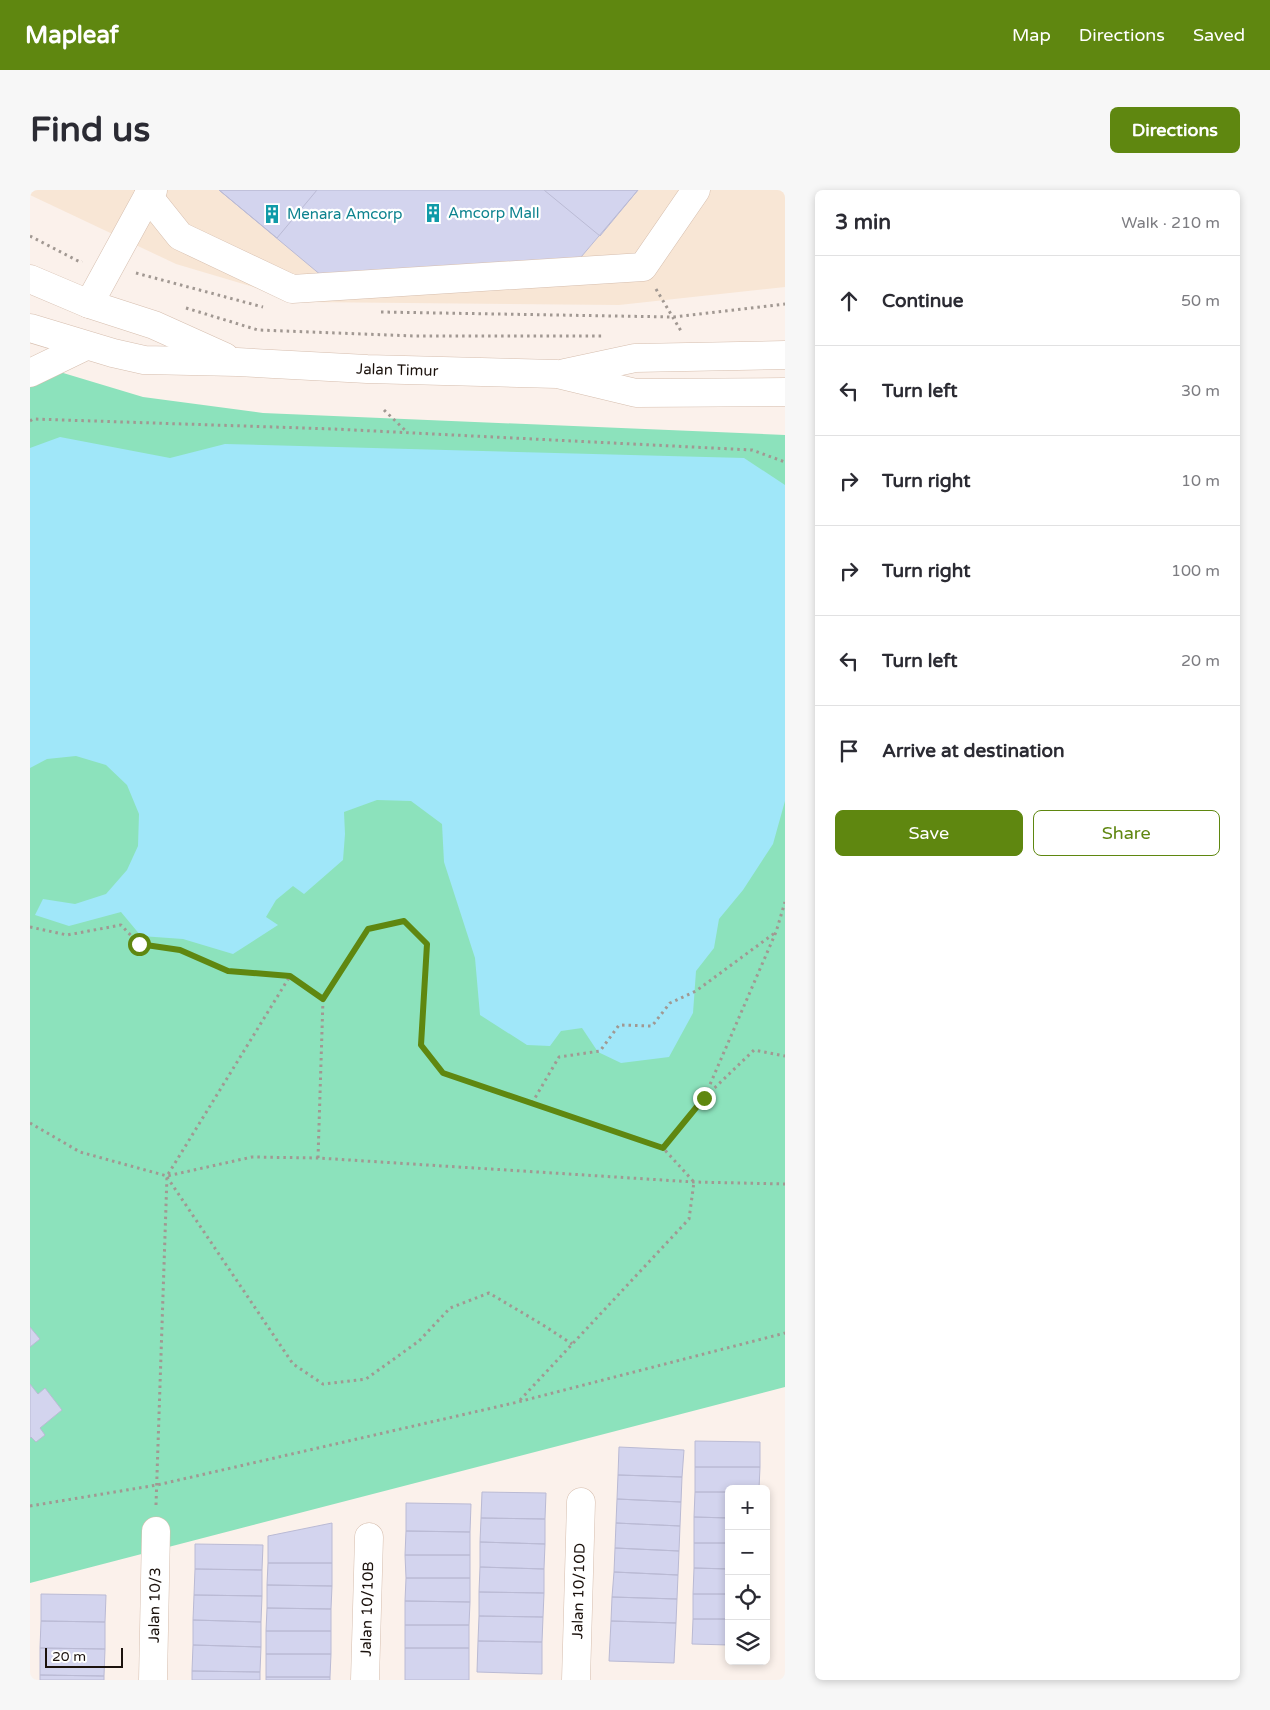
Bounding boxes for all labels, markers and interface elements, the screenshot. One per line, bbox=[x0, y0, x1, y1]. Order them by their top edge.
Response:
text: Mapleaf bbox=[25, 21, 119, 50]
text: Map bbox=[1012, 24, 1051, 46]
text: Directions bbox=[1079, 24, 1165, 46]
text: Saved bbox=[1193, 24, 1245, 46]
button: Directions bbox=[1110, 107, 1240, 153]
text: Find us bbox=[30, 109, 150, 151]
building icon: Amcorp Mall bbox=[422, 202, 444, 224]
building icon: Menara Amcorp bbox=[261, 203, 283, 225]
place label: Amcorp Mall bbox=[448, 204, 539, 222]
place label: Menara Amcorp bbox=[287, 205, 403, 223]
text: 3 min bbox=[835, 210, 891, 235]
text: Walk · 210 m bbox=[1121, 213, 1220, 233]
icon: ahead bbox=[835, 287, 863, 315]
text: Continue bbox=[882, 290, 964, 312]
text: 50 m bbox=[1181, 291, 1220, 311]
street label: Jalan Timur bbox=[356, 359, 439, 380]
icon: left bbox=[835, 377, 863, 405]
text: Turn left bbox=[882, 380, 958, 402]
text: 30 m bbox=[1181, 381, 1220, 401]
icon: right bbox=[835, 467, 863, 495]
text: Turn right bbox=[882, 470, 970, 492]
text: 10 m bbox=[1181, 471, 1220, 491]
icon: right bbox=[835, 557, 863, 585]
text: Turn right bbox=[882, 560, 970, 582]
text: 100 m bbox=[1171, 561, 1220, 581]
icon: left bbox=[835, 647, 863, 675]
text: Turn left bbox=[882, 650, 958, 672]
text: 20 m bbox=[1181, 651, 1220, 671]
icon: arrive bbox=[835, 737, 863, 765]
text: Arrive at destination bbox=[882, 740, 1065, 762]
button: Save bbox=[835, 810, 1023, 856]
button: Share bbox=[1033, 810, 1220, 856]
route start bbox=[128, 933, 151, 956]
route end bbox=[693, 1087, 716, 1110]
map controls bbox=[725, 1485, 770, 1665]
button: + bbox=[725, 1485, 770, 1530]
button: − bbox=[725, 1530, 770, 1575]
street label: Jalan 10/10D bbox=[568, 1543, 589, 1639]
street label: Jalan 10/10B bbox=[357, 1561, 377, 1657]
street label: Jalan 10/3 bbox=[145, 1567, 164, 1643]
button: locate bbox=[725, 1575, 770, 1620]
button: layers bbox=[725, 1620, 770, 1665]
scale bar bbox=[45, 1645, 122, 1668]
text: 20 m bbox=[52, 1648, 86, 1665]

